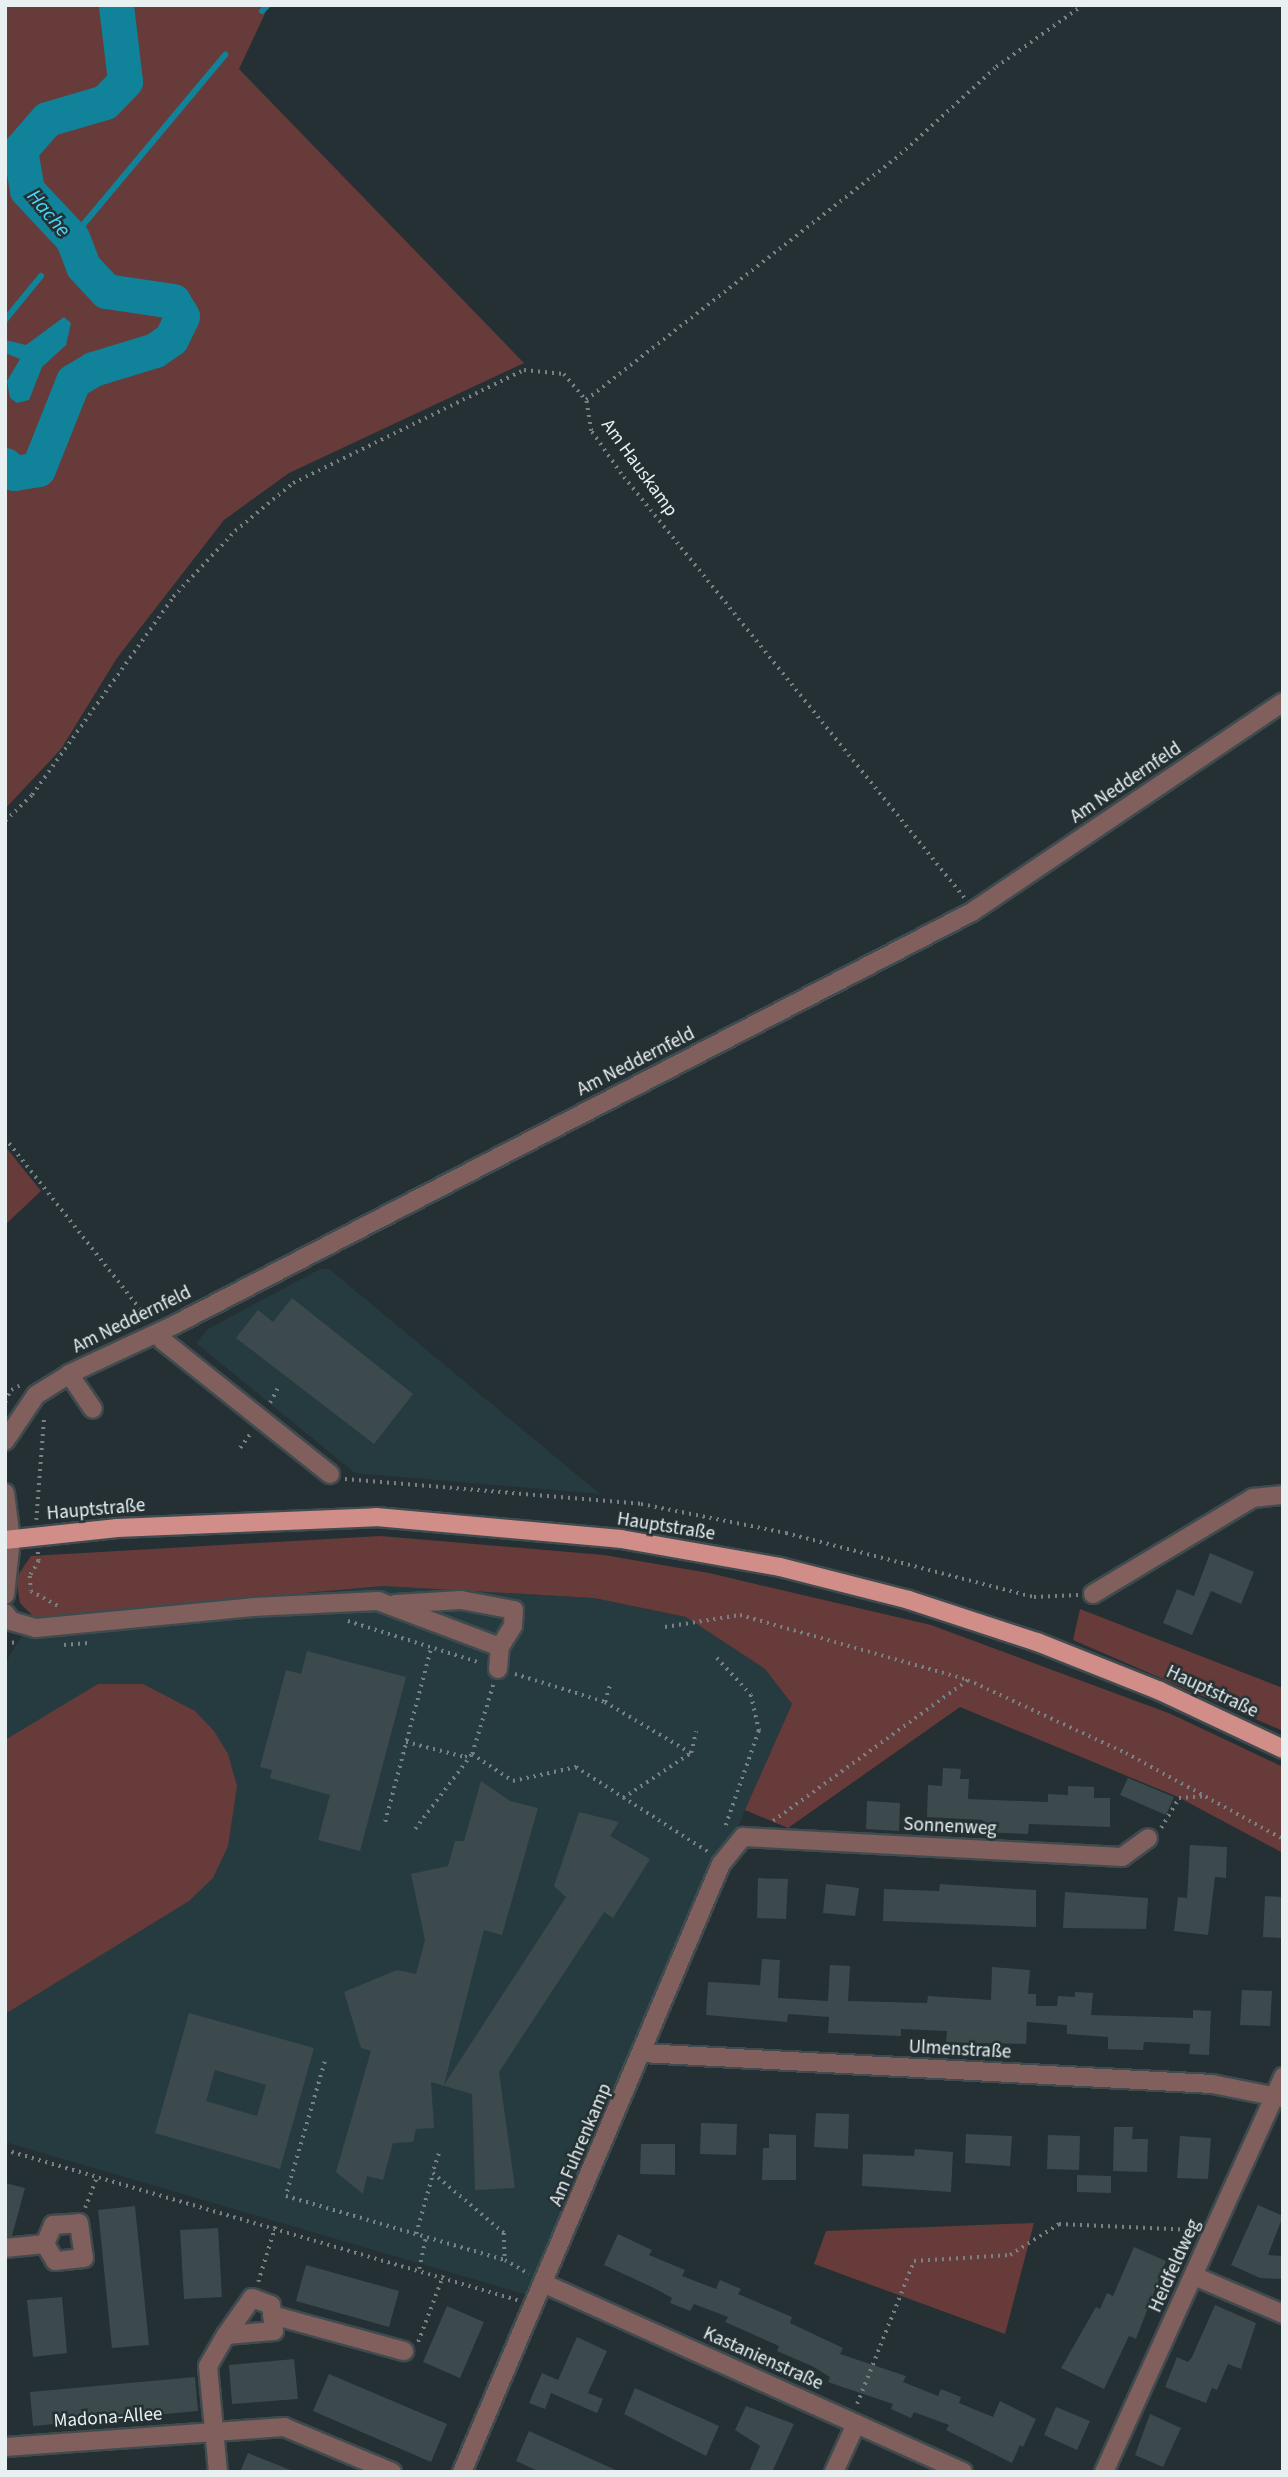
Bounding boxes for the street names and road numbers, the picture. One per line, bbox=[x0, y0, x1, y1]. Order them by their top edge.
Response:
street label: Am Hauskamp bbox=[596, 415, 682, 521]
street label: Am Neddernfeld bbox=[1066, 737, 1186, 829]
street label: Am Neddernfeld bbox=[573, 1023, 699, 1101]
street label: Am Neddernfeld bbox=[69, 1281, 195, 1359]
street label: Hauptstraße bbox=[46, 1494, 146, 1526]
street label: Hauptstraße bbox=[615, 1508, 717, 1546]
street label: Hauptstraße bbox=[1162, 1661, 1262, 1723]
street label: Sonnenweg bbox=[903, 1813, 997, 1841]
street label: Ulmenstraße bbox=[908, 2036, 1012, 2064]
street label: Am Fuhrenkamp bbox=[545, 2080, 617, 2210]
street label: Heidfeldweg bbox=[1144, 2216, 1206, 2316]
street label: Kastanienstraße bbox=[700, 2322, 826, 2396]
street label: Madona-Allee bbox=[53, 2403, 163, 2433]

